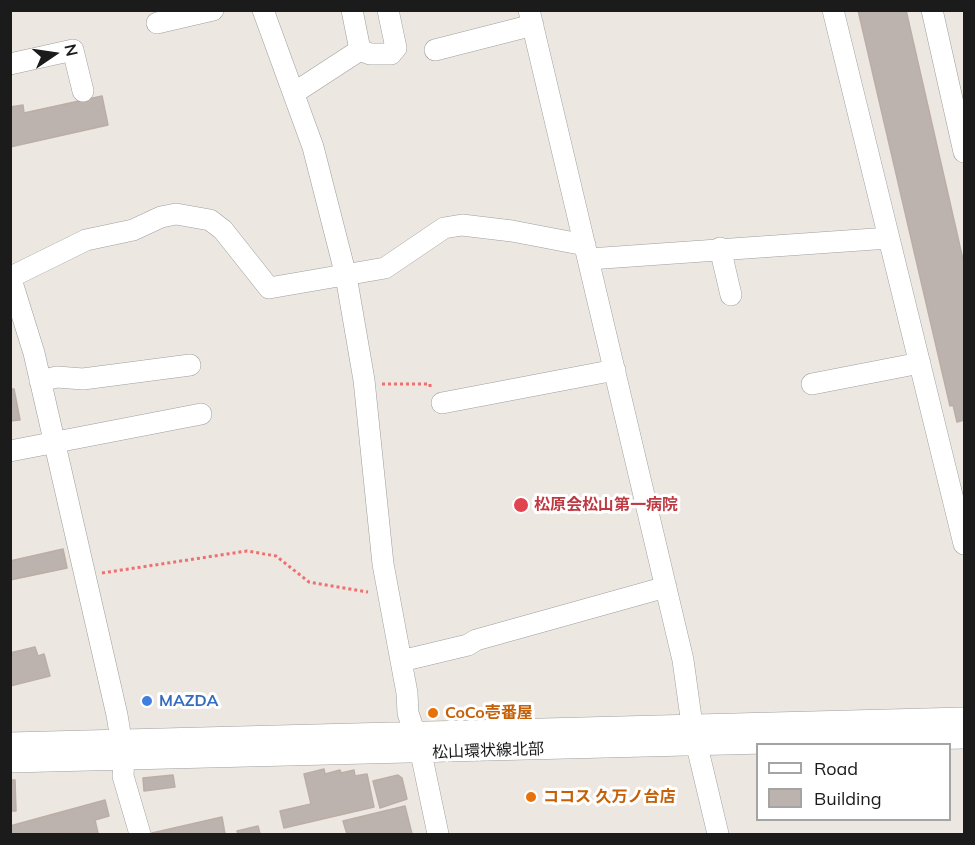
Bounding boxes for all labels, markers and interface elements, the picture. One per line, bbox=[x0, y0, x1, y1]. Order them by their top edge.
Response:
north arrow bbox=[24, 24, 84, 84]
text: N bbox=[60, 42, 83, 58]
place label: 松原会松山第一病院 bbox=[534, 495, 678, 515]
marker: 松原会松山第一病院 bbox=[512, 496, 530, 514]
place label: MAZDA bbox=[159, 691, 218, 711]
marker: MAZDA bbox=[140, 694, 154, 708]
place label: CoCo壱番屋 bbox=[445, 703, 533, 723]
marker: CoCo壱番屋 bbox=[426, 706, 440, 720]
street label: 松山環状線北部 bbox=[432, 739, 544, 763]
legend bbox=[756, 743, 951, 821]
text: Road bbox=[814, 757, 858, 780]
place label: ココス 久万ノ台店 bbox=[543, 787, 675, 807]
text: Building bbox=[814, 787, 882, 810]
marker: ココス 久万ノ台店 bbox=[524, 790, 538, 804]

